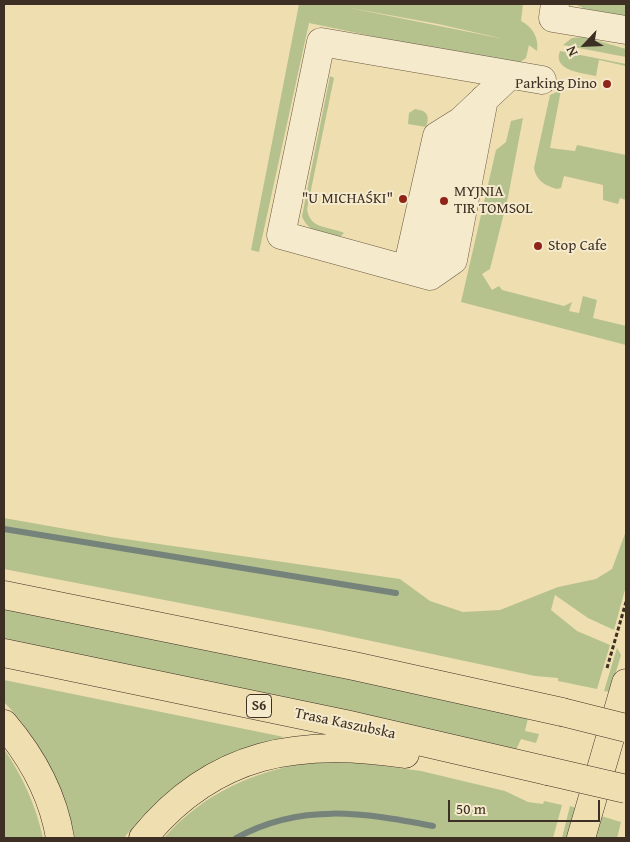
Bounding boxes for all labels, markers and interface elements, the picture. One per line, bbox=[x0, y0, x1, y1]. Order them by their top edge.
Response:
north arrow bbox=[560, 20, 610, 70]
text: N bbox=[560, 43, 582, 60]
place label: Parking Dino bbox=[515, 75, 597, 93]
marker: Parking Dino bbox=[601, 78, 613, 90]
place label: MYJNIA TIR TOMSOL bbox=[454, 183, 533, 218]
place label: "U MICHAŚKI" bbox=[302, 190, 393, 208]
marker: "U MICHAŚKI" bbox=[397, 193, 409, 205]
marker: MYJNIA TIR TOMSOL bbox=[438, 195, 450, 207]
place label: Stop Cafe bbox=[548, 237, 607, 255]
marker: Stop Cafe bbox=[532, 240, 544, 252]
road number: S6 bbox=[246, 694, 272, 718]
street label: Trasa Kaszubska bbox=[293, 704, 397, 744]
scale bar bbox=[450, 790, 602, 822]
text: 50 m bbox=[456, 798, 486, 819]

